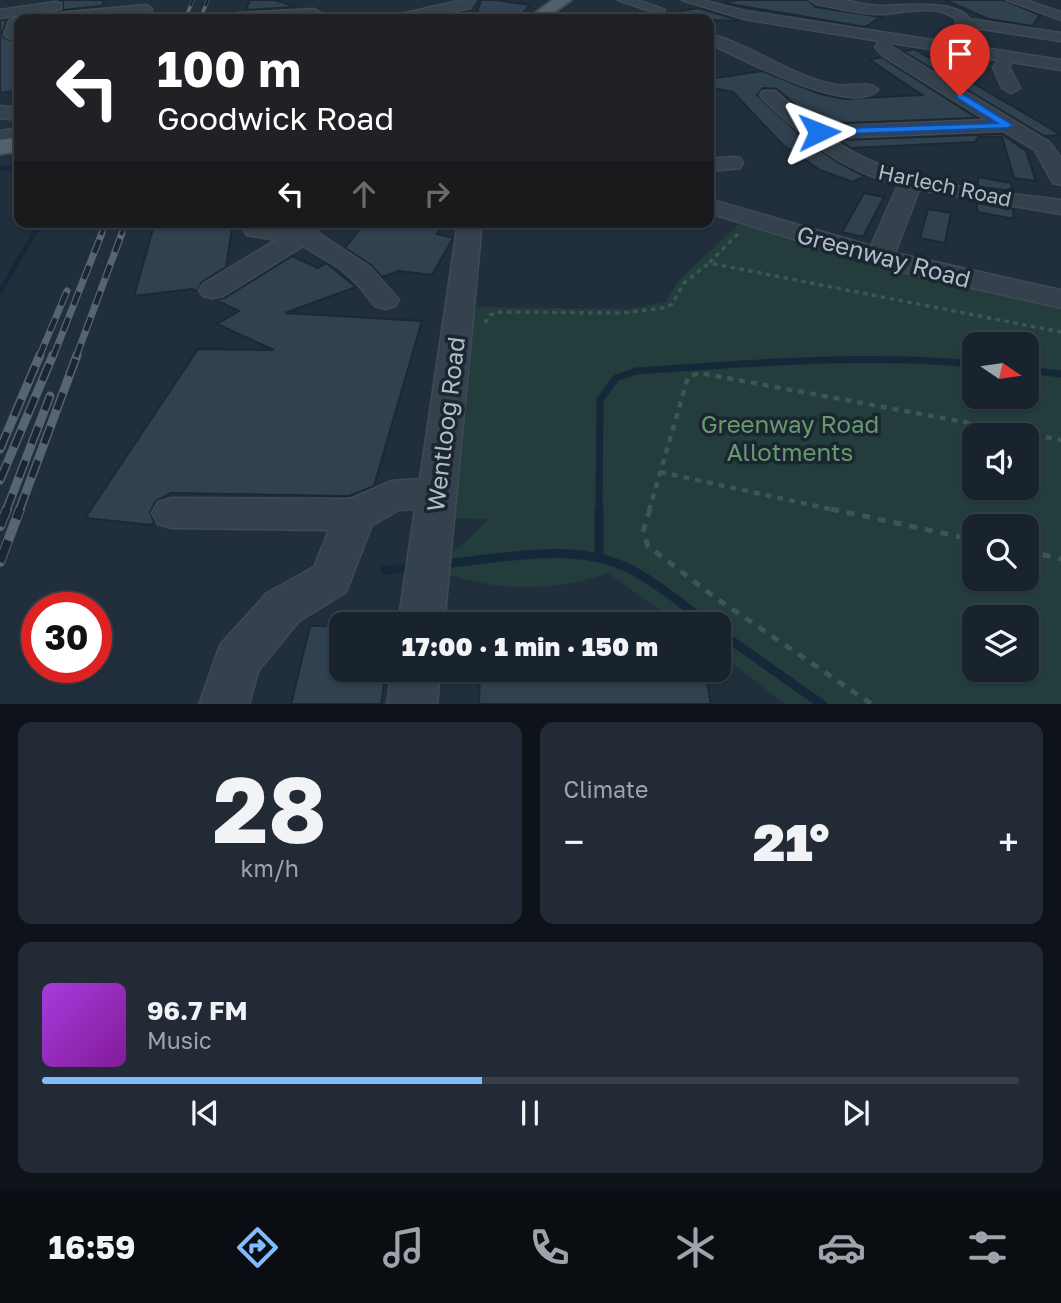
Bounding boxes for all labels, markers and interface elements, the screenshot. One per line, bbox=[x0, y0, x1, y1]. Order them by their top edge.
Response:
pin bbox=[930, 24, 990, 96]
icon: arrive bbox=[941, 35, 979, 73]
text: 100 m bbox=[157, 39, 301, 98]
icon: left bbox=[42, 42, 133, 133]
position arrow bbox=[782, 95, 856, 169]
text: Goodwick Road bbox=[157, 99, 394, 137]
street label: Harlech Road bbox=[876, 158, 1014, 212]
icon: left bbox=[272, 175, 310, 213]
icon: ahead bbox=[345, 175, 383, 213]
icon: right bbox=[418, 175, 456, 213]
street label: Greenway Road bbox=[794, 219, 974, 293]
north arrow bbox=[962, 332, 1040, 410]
map controls bbox=[962, 332, 1039, 682]
street label: Wentloog Road bbox=[420, 335, 470, 513]
park label: Greenway Road Allotments bbox=[701, 409, 879, 466]
button: sound bbox=[962, 423, 1039, 500]
button: search bbox=[962, 514, 1039, 591]
speed limit sign: 30 bbox=[21, 592, 112, 683]
button: layers bbox=[962, 605, 1039, 682]
text: 17:00 · 1 min · 150 m bbox=[402, 631, 658, 662]
text: 28 bbox=[213, 754, 327, 863]
text: Climate bbox=[564, 775, 648, 803]
text: 21° bbox=[753, 810, 830, 872]
text: − bbox=[564, 819, 584, 864]
text: + bbox=[998, 819, 1019, 864]
text: km/h bbox=[240, 854, 299, 882]
text: 96.7 FM bbox=[147, 995, 248, 1026]
text: Music bbox=[147, 1026, 212, 1054]
icon: previous bbox=[186, 1094, 224, 1132]
icon: pause bbox=[511, 1094, 549, 1132]
icon: next bbox=[837, 1094, 875, 1132]
icon: directions bbox=[233, 1223, 282, 1272]
icon: music bbox=[379, 1223, 428, 1272]
icon: phone bbox=[525, 1223, 574, 1272]
icon: climate bbox=[671, 1223, 720, 1272]
icon: car bbox=[817, 1223, 866, 1272]
icon: filters bbox=[963, 1223, 1012, 1272]
text: 16:59 bbox=[49, 1228, 135, 1266]

